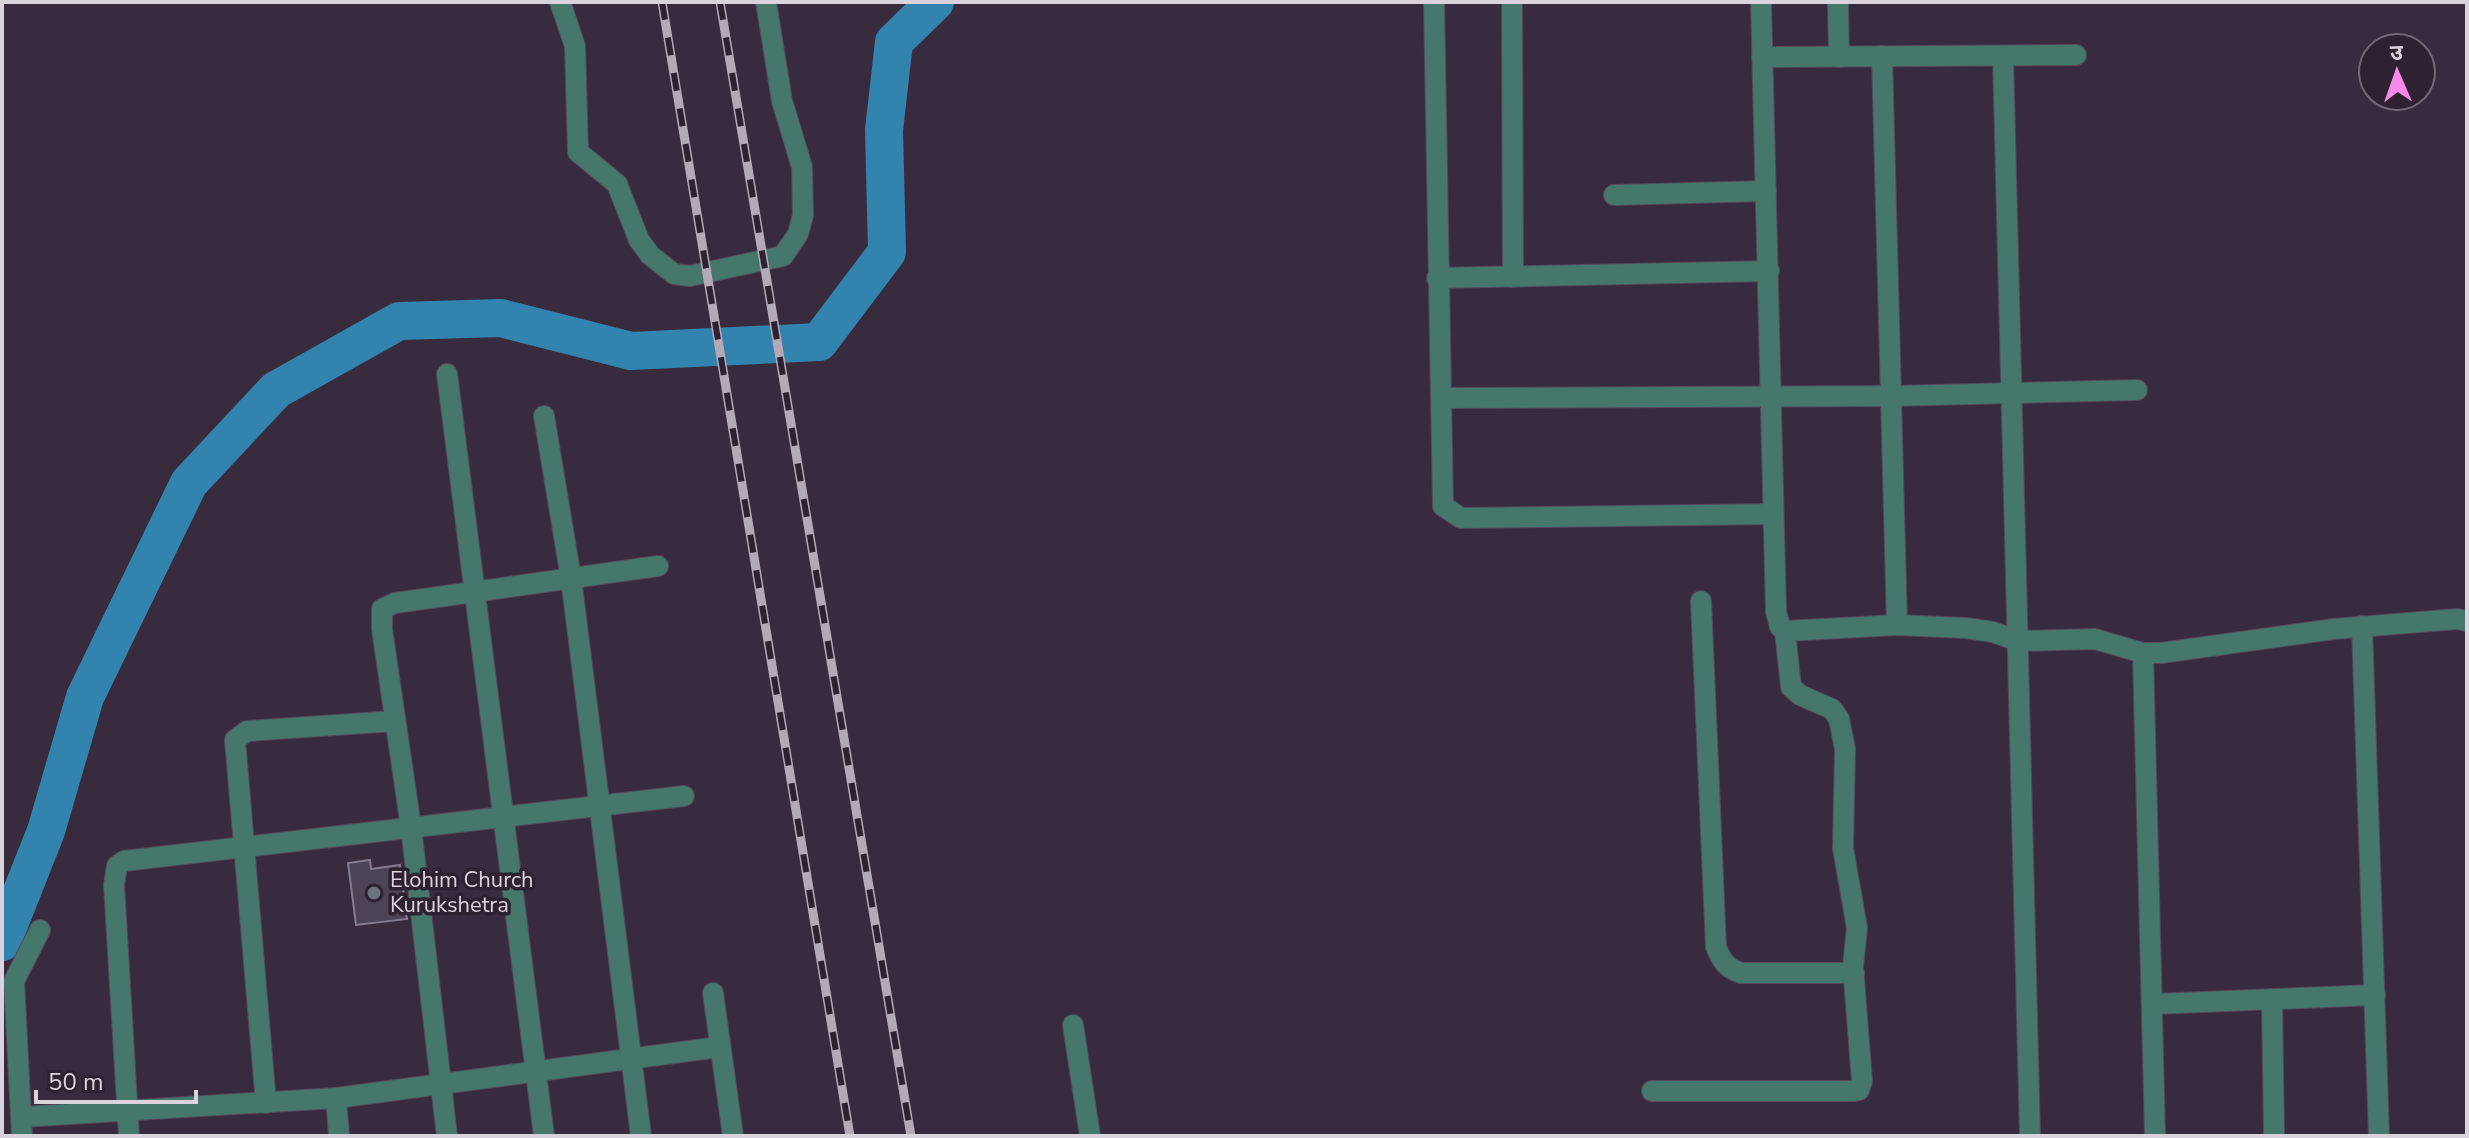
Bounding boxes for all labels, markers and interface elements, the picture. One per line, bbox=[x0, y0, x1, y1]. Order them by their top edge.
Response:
north arrow bbox=[2357, 32, 2437, 112]
text: उ bbox=[2389, 38, 2404, 68]
place label: Elohim Church Kurukshetra bbox=[390, 865, 534, 920]
marker: Elohim Church Kurukshetra bbox=[365, 884, 383, 902]
scale bar bbox=[36, 1054, 196, 1104]
text: 50 m bbox=[48, 1066, 104, 1098]

